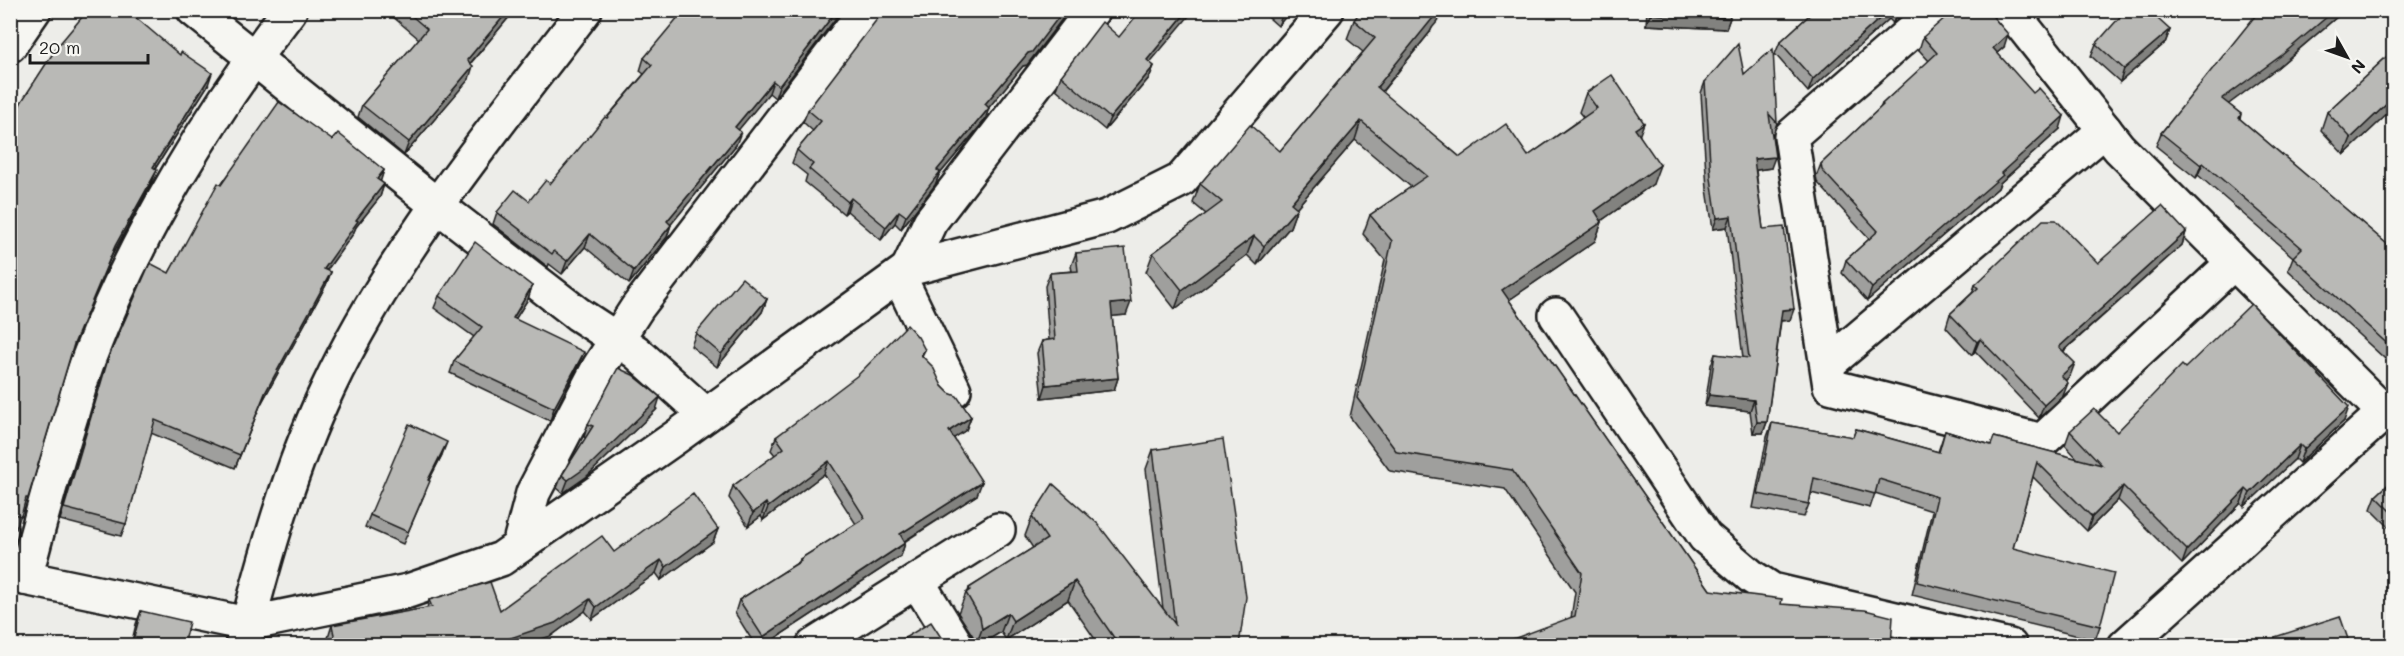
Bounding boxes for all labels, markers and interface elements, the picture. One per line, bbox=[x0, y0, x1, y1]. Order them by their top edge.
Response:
scale bar bbox=[30, 27, 148, 65]
north arrow bbox=[2317, 27, 2377, 87]
text: 20 m bbox=[39, 35, 80, 59]
text: N bbox=[2347, 56, 2371, 78]

